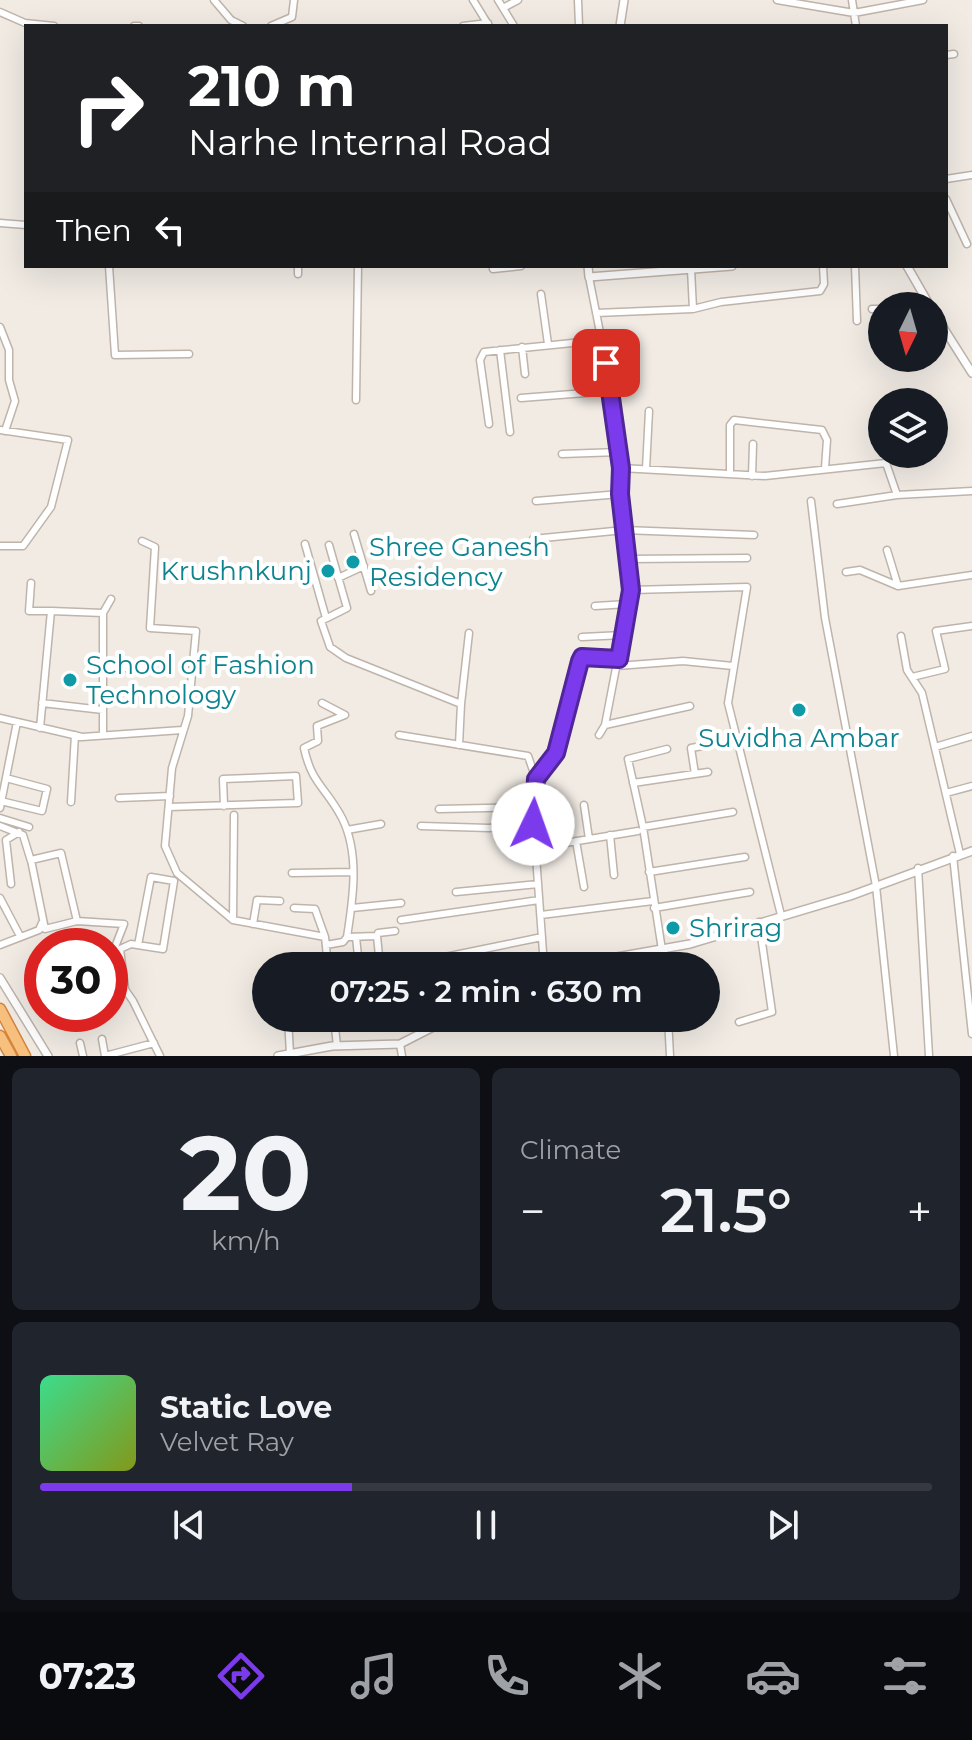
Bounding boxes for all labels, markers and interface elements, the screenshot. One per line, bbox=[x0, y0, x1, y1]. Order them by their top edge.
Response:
text: 210 m bbox=[188, 52, 356, 120]
icon: right bbox=[56, 56, 160, 160]
text: Narhe Internal Road bbox=[188, 120, 552, 164]
icon: left bbox=[148, 208, 192, 252]
text: Then bbox=[56, 212, 132, 249]
north arrow bbox=[868, 292, 948, 372]
map controls bbox=[868, 292, 948, 468]
pin bbox=[572, 329, 640, 397]
icon: arrive bbox=[584, 341, 628, 385]
button: layers bbox=[868, 388, 948, 468]
place label: Shree Ganesh Residency bbox=[369, 531, 550, 593]
marker: Shree Ganesh Residency bbox=[344, 553, 362, 571]
place label: Krushnkunj bbox=[161, 555, 312, 587]
marker: Krushnkunj bbox=[319, 562, 337, 580]
place label: School of Fashion Technology bbox=[86, 649, 315, 711]
marker: School of Fashion Technology bbox=[61, 671, 79, 689]
marker: Suvidha Ambar bbox=[790, 701, 808, 719]
place label: Suvidha Ambar bbox=[698, 722, 900, 754]
position arrow bbox=[491, 782, 575, 866]
place label: Shrirag bbox=[689, 912, 782, 944]
marker: Shrirag bbox=[664, 919, 682, 937]
speed limit sign: 30 bbox=[24, 928, 128, 1032]
text: 07:25 · 2 min · 630 m bbox=[329, 973, 643, 1010]
text: 20 bbox=[180, 1109, 312, 1236]
text: Climate bbox=[520, 1134, 621, 1166]
text: 21.5° bbox=[660, 1174, 792, 1247]
text: − bbox=[520, 1184, 545, 1238]
text: + bbox=[907, 1184, 932, 1238]
text: km/h bbox=[211, 1225, 281, 1257]
text: Static Love bbox=[160, 1389, 332, 1426]
text: Velvet Ray bbox=[160, 1426, 294, 1458]
icon: previous bbox=[167, 1503, 211, 1547]
icon: pause bbox=[464, 1503, 508, 1547]
icon: next bbox=[761, 1503, 805, 1547]
icon: directions bbox=[213, 1648, 269, 1704]
icon: music bbox=[346, 1648, 402, 1704]
icon: phone bbox=[479, 1648, 535, 1704]
icon: climate bbox=[612, 1648, 668, 1704]
icon: car bbox=[745, 1648, 801, 1704]
icon: filters bbox=[877, 1648, 933, 1704]
text: 07:23 bbox=[38, 1654, 136, 1698]

